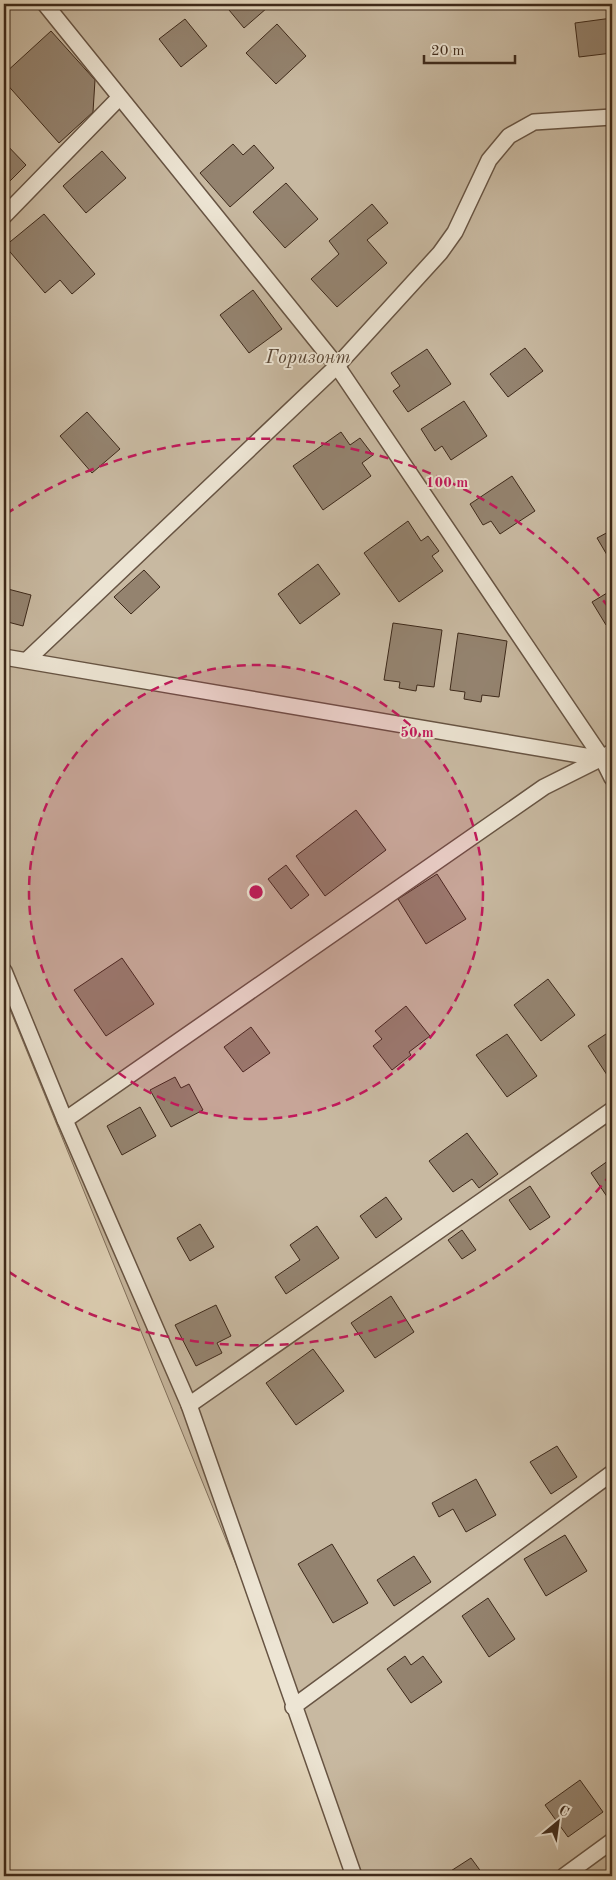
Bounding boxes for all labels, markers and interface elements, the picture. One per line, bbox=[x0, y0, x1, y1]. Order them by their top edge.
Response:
scale bar bbox=[424, 32, 515, 64]
text: 20 m bbox=[431, 44, 465, 59]
park label: Горизонт bbox=[264, 349, 351, 368]
text: 100 m bbox=[426, 476, 468, 491]
text: 50 m bbox=[400, 726, 434, 741]
centre of rings bbox=[247, 883, 265, 901]
north arrow bbox=[534, 1798, 584, 1848]
text: С bbox=[556, 1803, 571, 1820]

